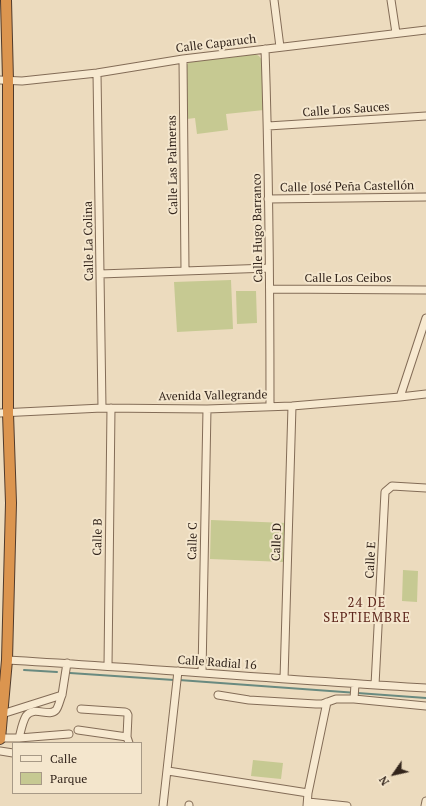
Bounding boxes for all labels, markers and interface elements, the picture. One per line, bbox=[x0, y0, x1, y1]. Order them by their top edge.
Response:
street label: Calle Caparuch bbox=[175, 32, 257, 56]
street label: Calle Los Sauces bbox=[302, 100, 390, 120]
street label: Calle Las Palmeras bbox=[165, 115, 181, 215]
street label: Calle Hugo Barranco bbox=[250, 173, 266, 283]
street label: Calle José Peña Castellón bbox=[280, 179, 414, 195]
street label: Calle La Colina bbox=[81, 201, 97, 281]
street label: Calle Los Ceibos bbox=[305, 272, 391, 286]
street label: Avenida Vallegrande bbox=[158, 388, 268, 404]
street label: Calle B bbox=[90, 518, 106, 556]
street label: Calle C bbox=[185, 522, 201, 560]
street label: Calle D bbox=[269, 523, 285, 561]
street label: Calle E bbox=[363, 541, 379, 579]
district label: 24 DE SEPTIEMBRE bbox=[323, 595, 411, 626]
street label: Calle Radial 16 bbox=[177, 653, 257, 673]
legend bbox=[12, 742, 142, 794]
text: Calle bbox=[50, 751, 77, 766]
north arrow bbox=[374, 754, 414, 794]
text: Parque bbox=[50, 771, 87, 786]
text: N bbox=[376, 773, 392, 788]

